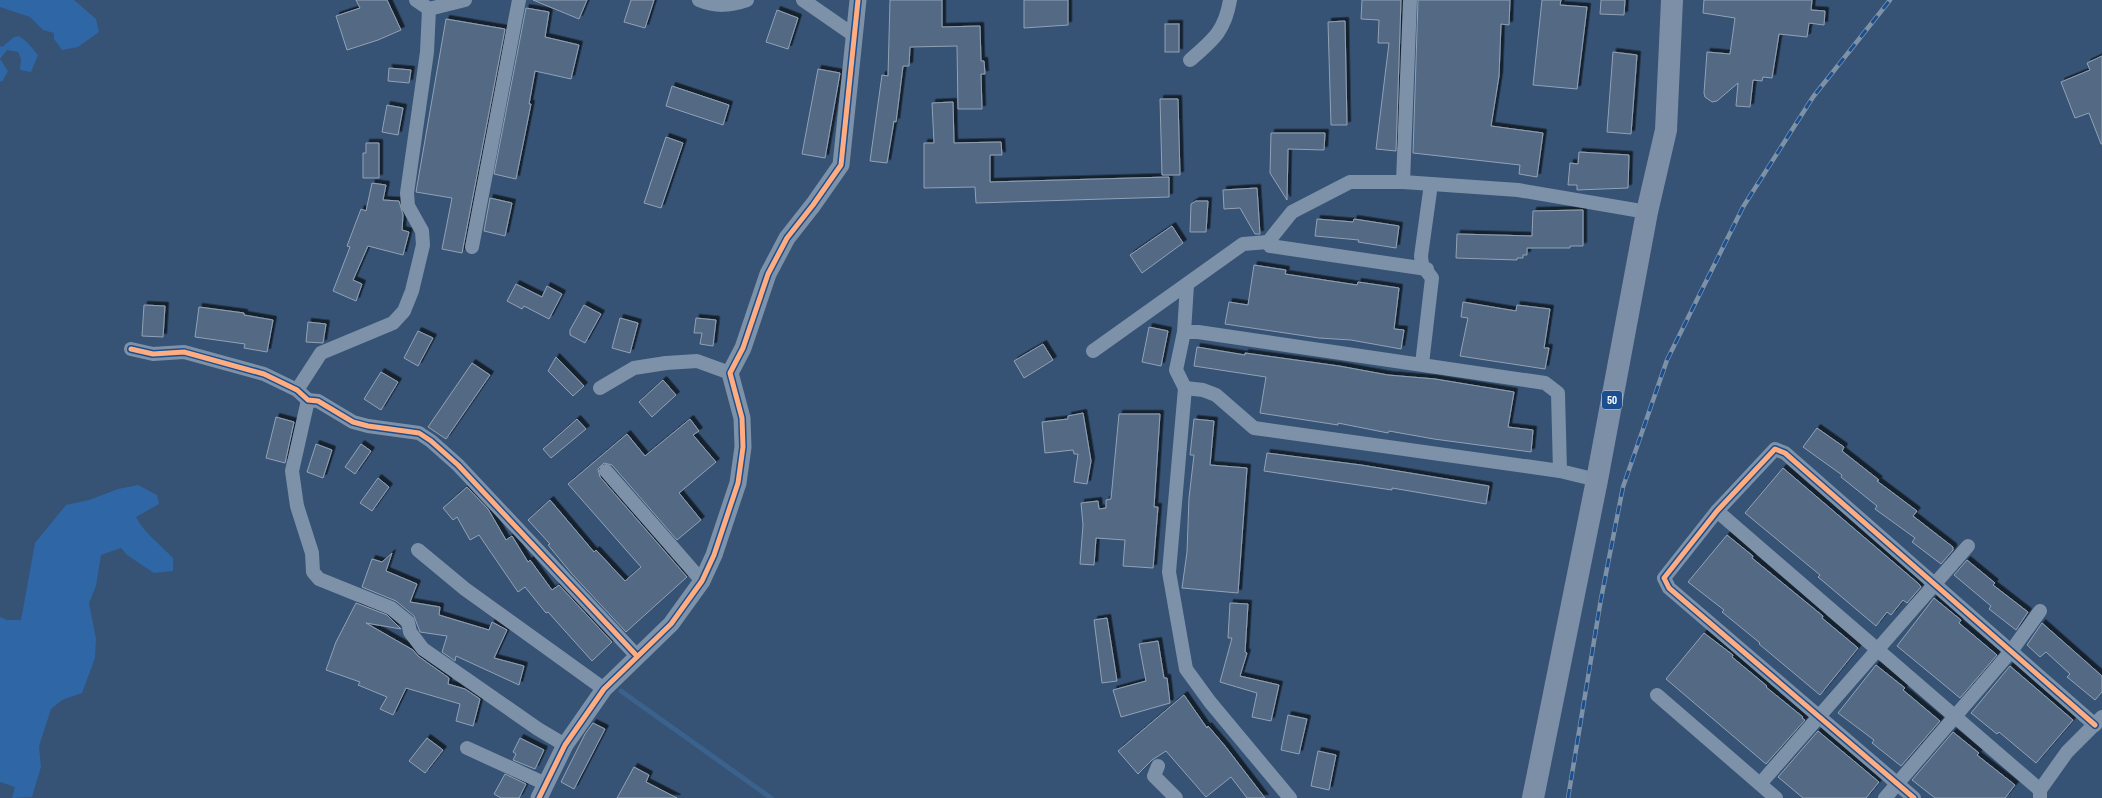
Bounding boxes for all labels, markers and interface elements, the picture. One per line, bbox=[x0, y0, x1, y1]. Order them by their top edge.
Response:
road number: 50 bbox=[1602, 391, 1622, 409]

